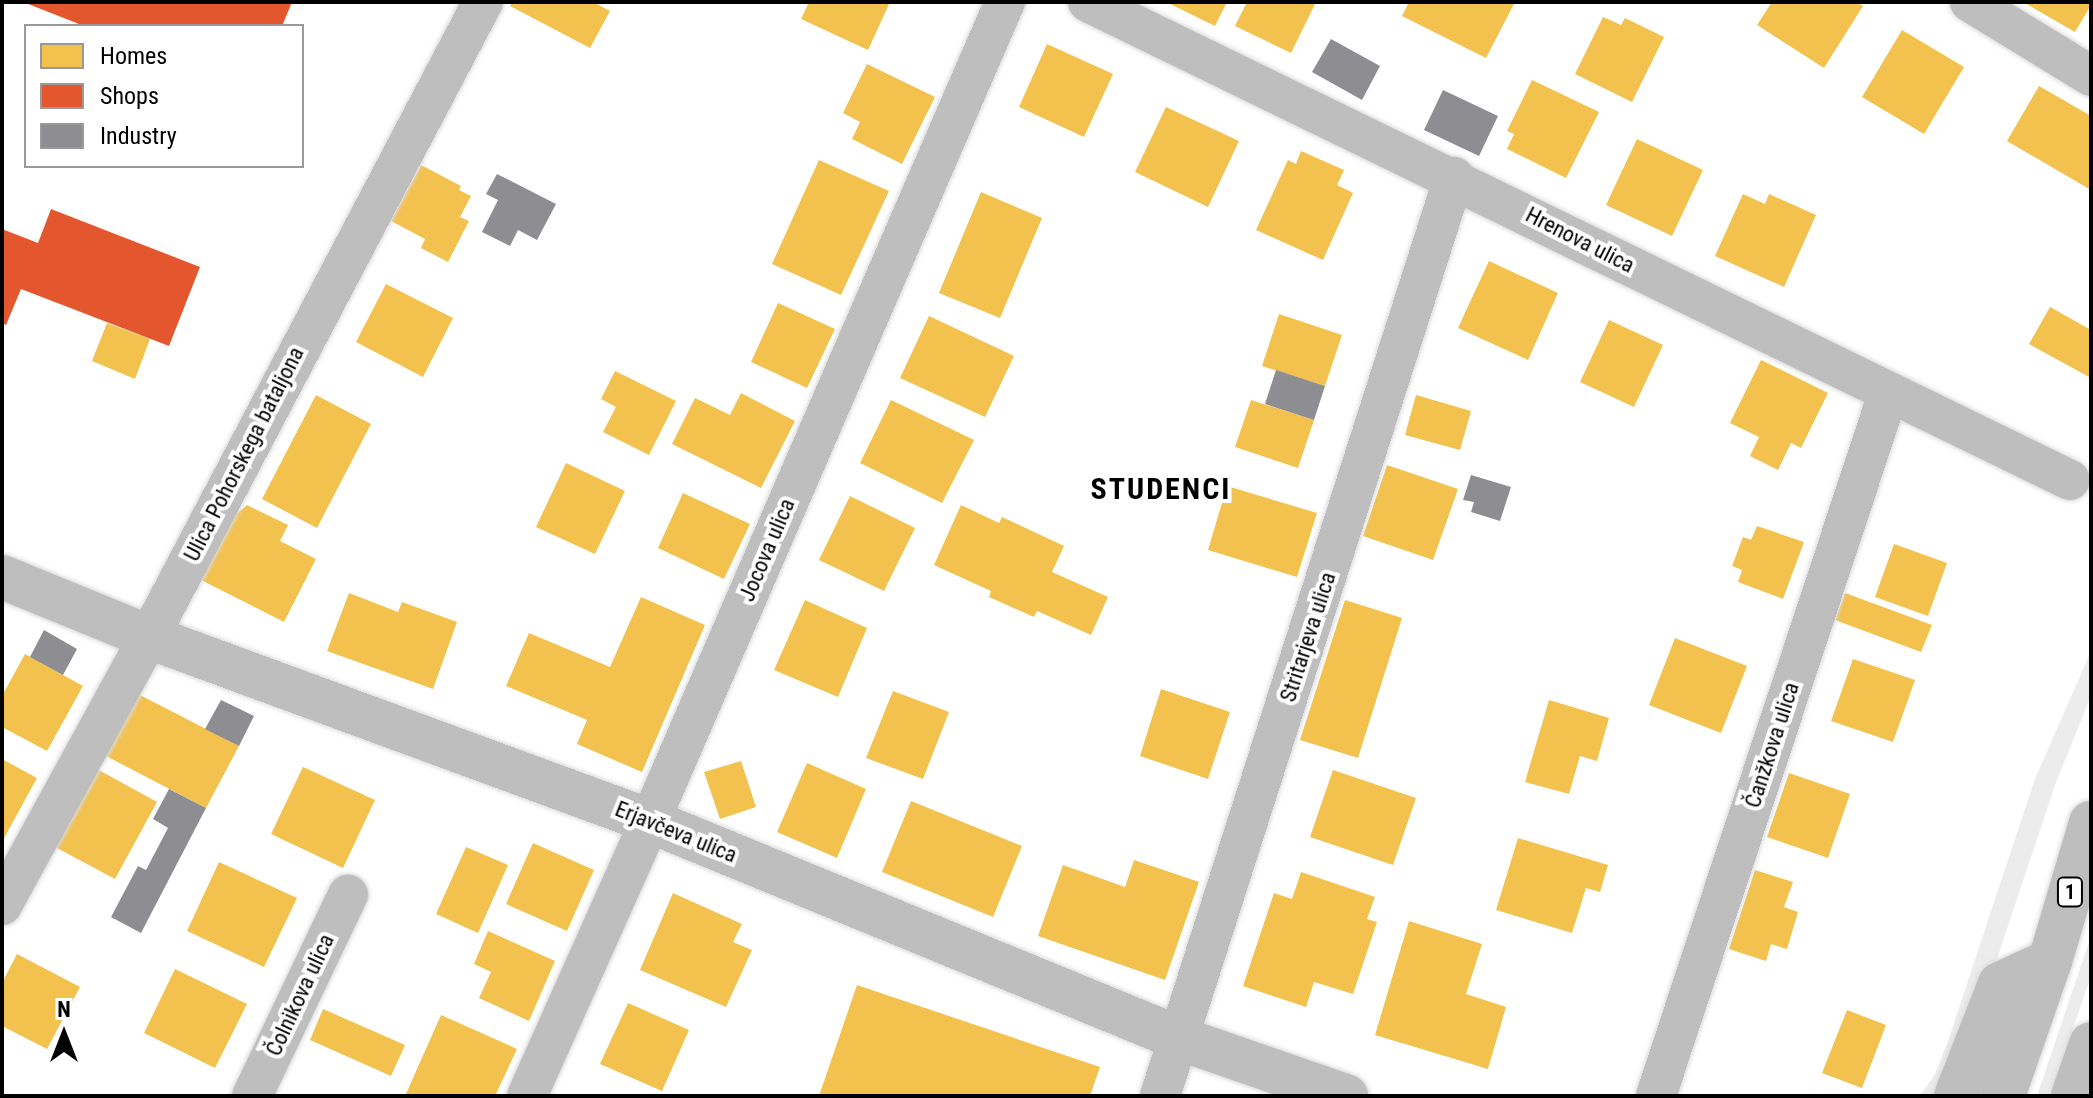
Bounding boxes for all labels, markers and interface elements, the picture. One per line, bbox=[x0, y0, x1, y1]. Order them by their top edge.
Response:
legend bbox=[24, 24, 304, 168]
text: Homes bbox=[100, 42, 167, 70]
text: Shops bbox=[100, 82, 159, 110]
text: Industry bbox=[100, 122, 177, 150]
street label: Hrenova ulica bbox=[1521, 201, 1639, 279]
street label: Ulica Pohorskega bataljona bbox=[178, 343, 310, 565]
district label: STUDENCI bbox=[1091, 471, 1231, 507]
street label: Jocova ulica bbox=[734, 495, 800, 605]
street label: Stritarjeva ulica bbox=[1275, 569, 1341, 705]
street label: Čanžkova ulica bbox=[1739, 679, 1805, 811]
street label: Erjavčeva ulica bbox=[611, 796, 741, 868]
road number: 1 bbox=[2056, 876, 2084, 908]
street label: Čolnikova ulica bbox=[260, 930, 340, 1060]
north arrow bbox=[24, 994, 104, 1074]
text: N bbox=[57, 997, 71, 1022]

